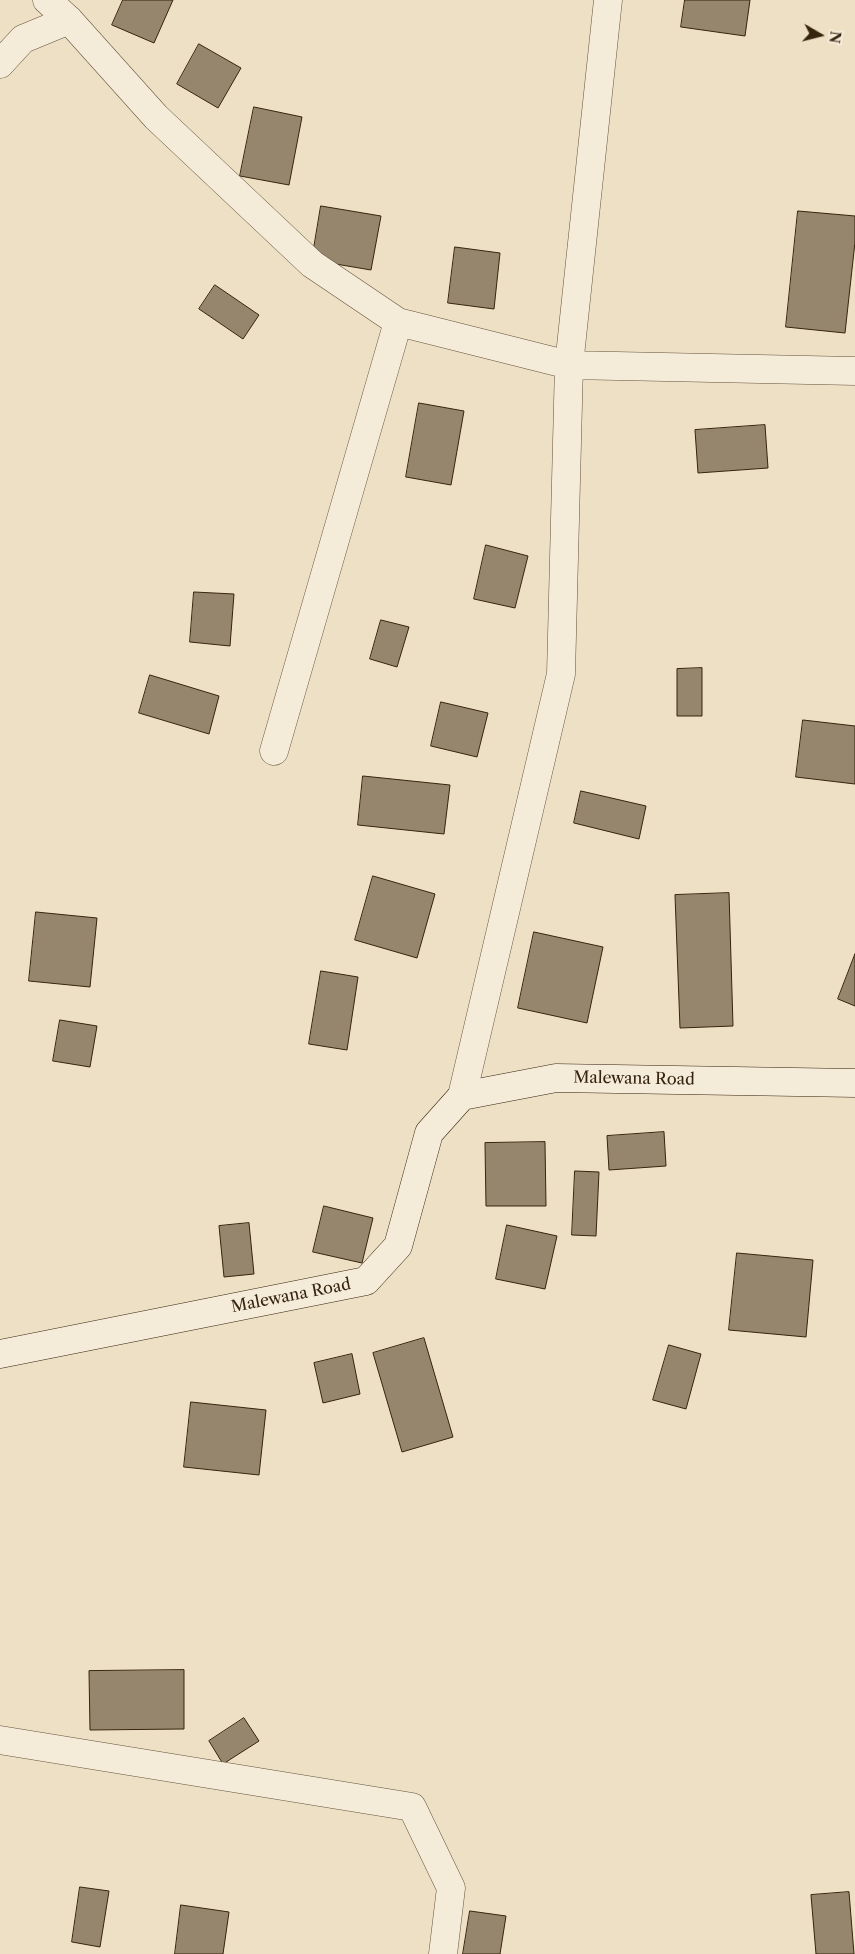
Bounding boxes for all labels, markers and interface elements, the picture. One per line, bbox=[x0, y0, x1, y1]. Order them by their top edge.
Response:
north arrow bbox=[795, 10, 845, 60]
text: N bbox=[825, 30, 845, 44]
street label: Malewana Road bbox=[573, 1068, 695, 1090]
street label: Malewana Road bbox=[230, 1275, 352, 1317]

